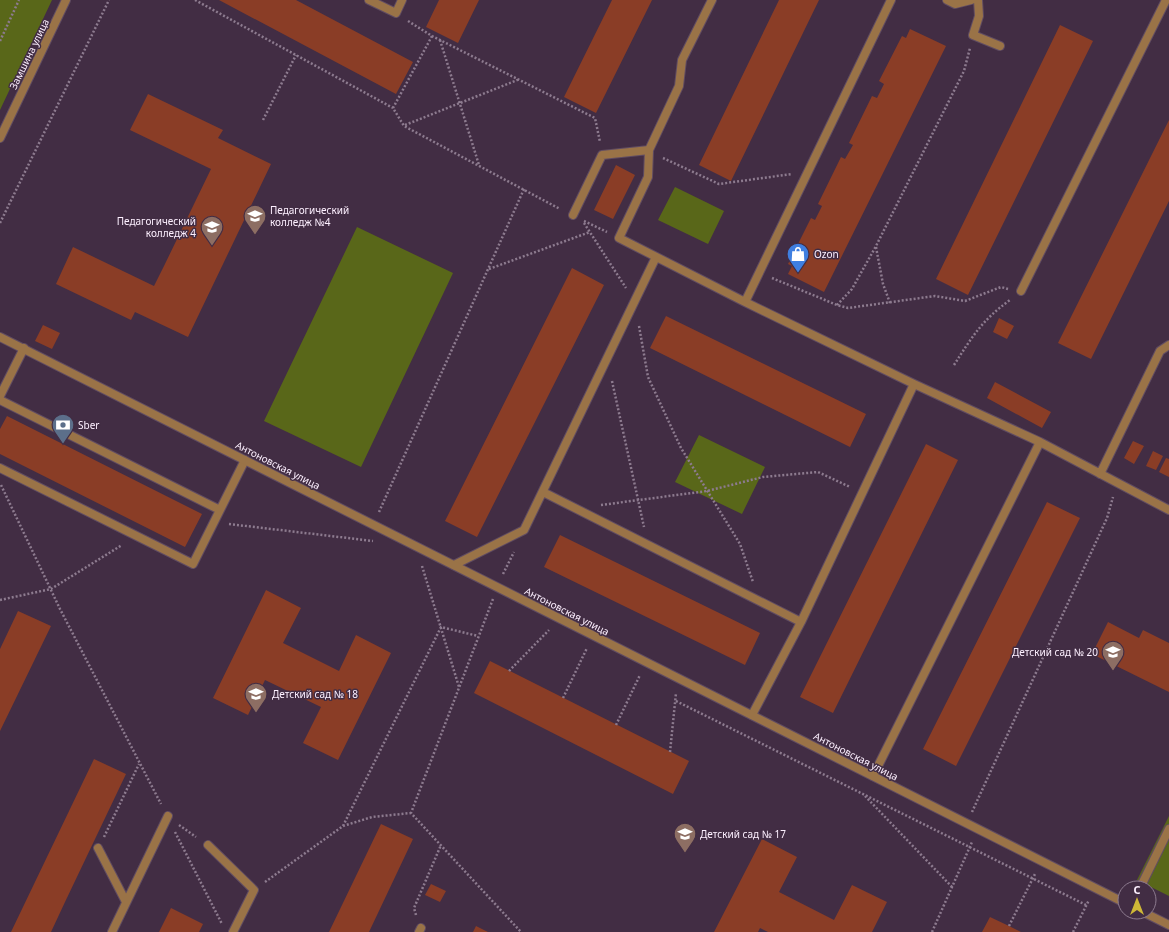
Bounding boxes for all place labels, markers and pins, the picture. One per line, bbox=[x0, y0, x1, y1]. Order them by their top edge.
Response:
school or university icon: Педагогический колледж №4 bbox=[242, 203, 268, 236]
place label: Педагогический колледж №4 bbox=[270, 203, 349, 229]
place label: Педагогический колледж 4 bbox=[117, 214, 196, 240]
school or university icon: Педагогический колледж 4 bbox=[199, 214, 225, 247]
shop icon: Ozon bbox=[785, 241, 811, 274]
place label: Ozon bbox=[814, 247, 839, 261]
bank icon: Sber bbox=[50, 412, 76, 445]
place label: Sber bbox=[78, 418, 99, 432]
school or university icon: Детский сад № 20 bbox=[1100, 639, 1126, 672]
place label: Детский сад № 20 bbox=[1012, 645, 1098, 659]
school or university icon: Детский сад № 18 bbox=[243, 681, 269, 714]
place label: Детский сад № 18 bbox=[272, 687, 358, 701]
school or university icon: Детский сад № 17 bbox=[672, 821, 698, 854]
place label: Детский сад № 17 bbox=[700, 827, 786, 841]

